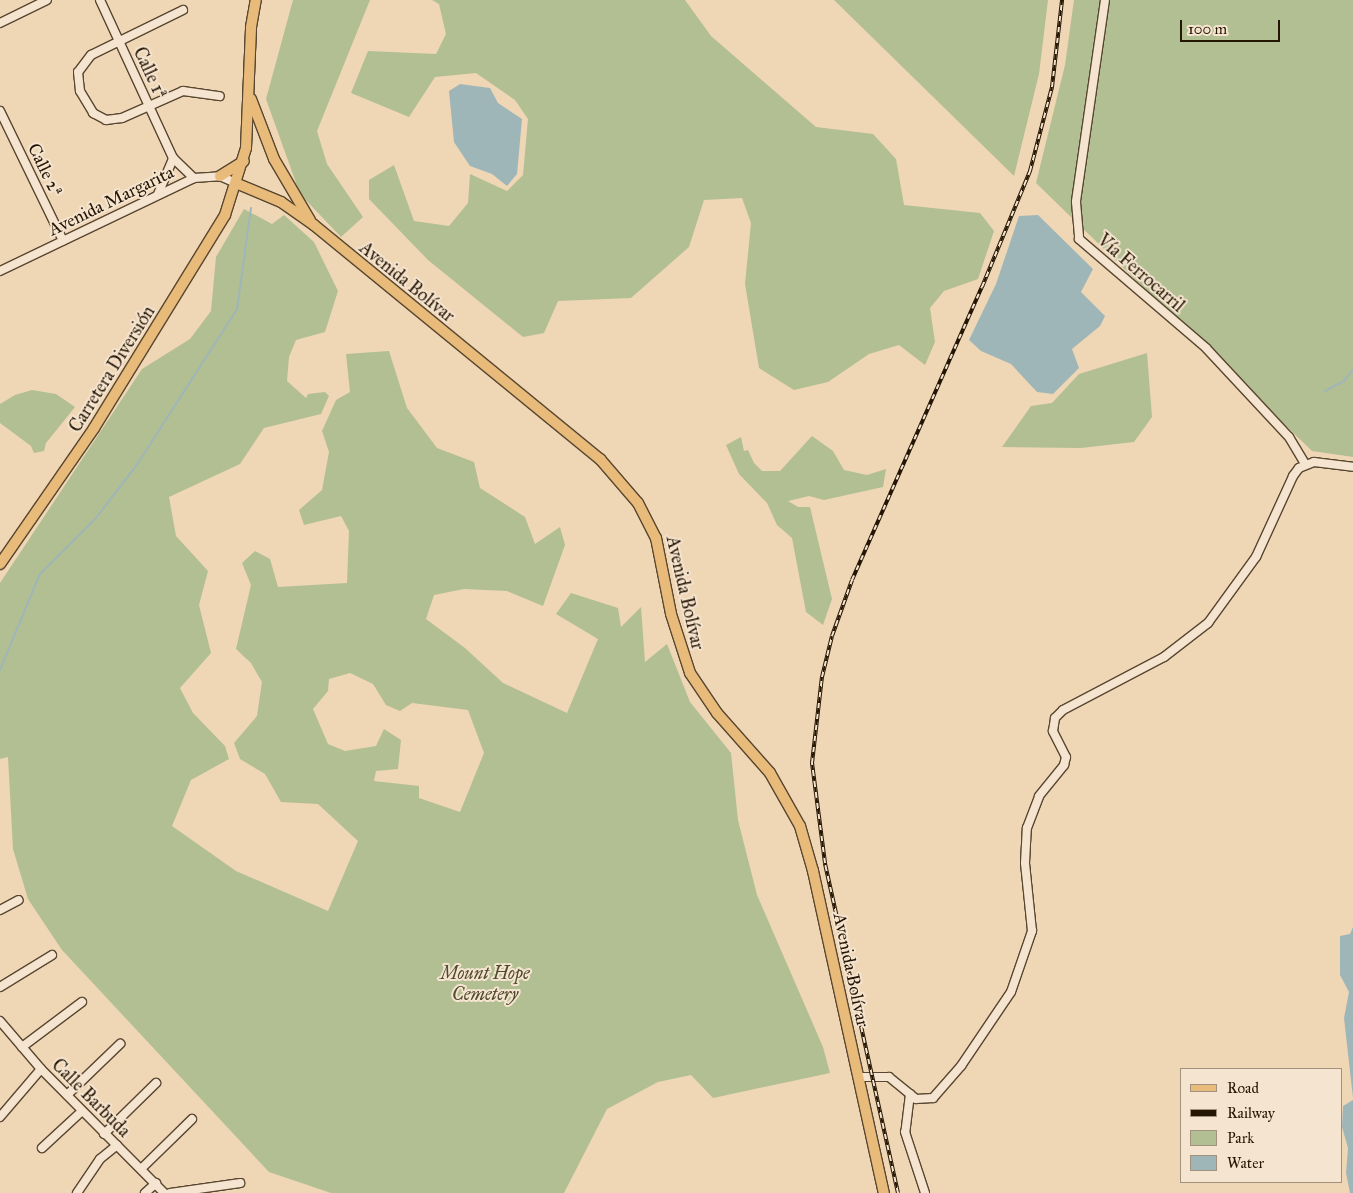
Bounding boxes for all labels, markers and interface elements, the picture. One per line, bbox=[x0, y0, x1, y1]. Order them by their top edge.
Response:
scale bar bbox=[1183, 10, 1283, 42]
text: 100 m bbox=[1188, 20, 1227, 38]
street label: Calle 1ª bbox=[129, 44, 171, 102]
street label: Calle 2ª bbox=[23, 140, 67, 200]
street label: Avenida Margarita bbox=[45, 161, 177, 241]
street label: Vía Ferrocarril bbox=[1093, 229, 1189, 317]
street label: Avenida Bolívar bbox=[355, 237, 459, 327]
street label: Carretera Diversión bbox=[64, 302, 160, 436]
street label: Avenida Bolívar bbox=[661, 534, 709, 652]
street label: Avenida Bolívar bbox=[828, 911, 874, 1029]
park label: Mount Hope Cemetery bbox=[440, 963, 530, 1006]
street label: Calle Barbuda bbox=[47, 1054, 135, 1142]
legend bbox=[1180, 1068, 1343, 1183]
text: Road bbox=[1227, 1079, 1259, 1097]
text: Railway bbox=[1227, 1104, 1275, 1122]
text: Park bbox=[1227, 1129, 1254, 1147]
text: Water bbox=[1227, 1154, 1264, 1172]

